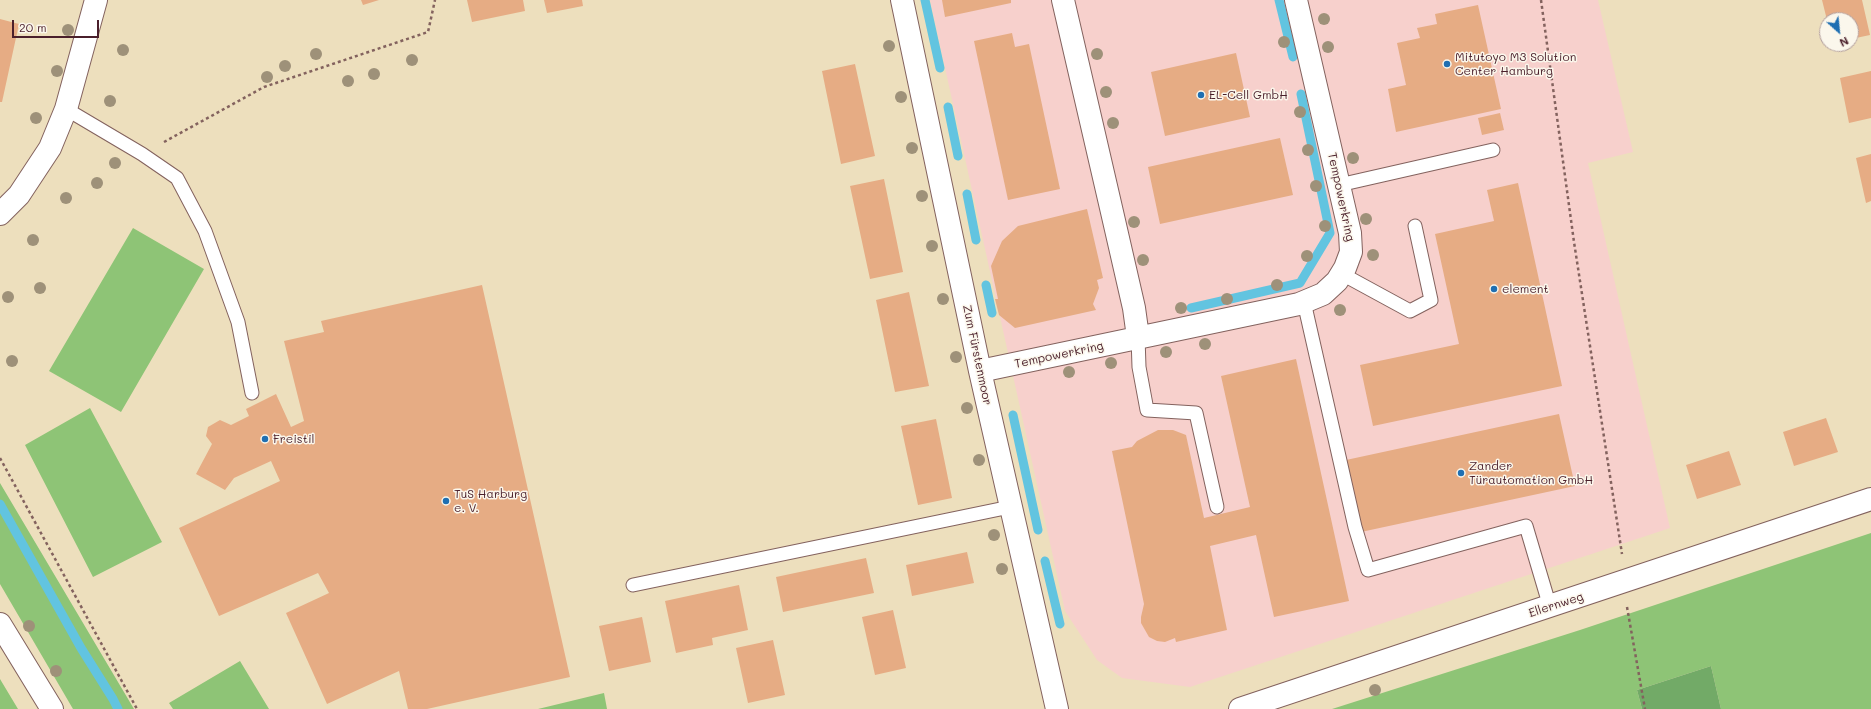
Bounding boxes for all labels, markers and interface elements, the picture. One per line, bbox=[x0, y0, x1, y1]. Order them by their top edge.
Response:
scale bar bbox=[14, 12, 101, 38]
north arrow bbox=[1819, 12, 1859, 52]
text: 20 m bbox=[19, 19, 47, 35]
text: N bbox=[1837, 34, 1851, 51]
place label: Mitutoyo M3 Solution Center Hamburg bbox=[1455, 50, 1576, 78]
marker: Mitutoyo M3 Solution Center Hamburg bbox=[1442, 59, 1452, 69]
place label: EL-Cell GmbH bbox=[1209, 88, 1288, 102]
marker: EL-Cell GmbH bbox=[1196, 90, 1206, 100]
street label: Tempowerkring bbox=[1325, 151, 1357, 243]
place label: element bbox=[1502, 282, 1549, 296]
marker: element bbox=[1489, 284, 1499, 294]
street label: Zum Fürstenmoor bbox=[959, 303, 995, 407]
street label: Tempowerkring bbox=[1013, 339, 1105, 371]
place label: Freistil bbox=[273, 432, 315, 446]
marker: Freistil bbox=[260, 434, 270, 444]
place label: Zander Türautomation GmbH bbox=[1469, 459, 1593, 487]
marker: Zander Türautomation GmbH bbox=[1456, 468, 1466, 478]
place label: TuS Harburg e. V. bbox=[454, 487, 527, 515]
marker: TuS Harburg e. V. bbox=[441, 496, 451, 506]
street label: Ellernweg bbox=[1527, 589, 1585, 621]

